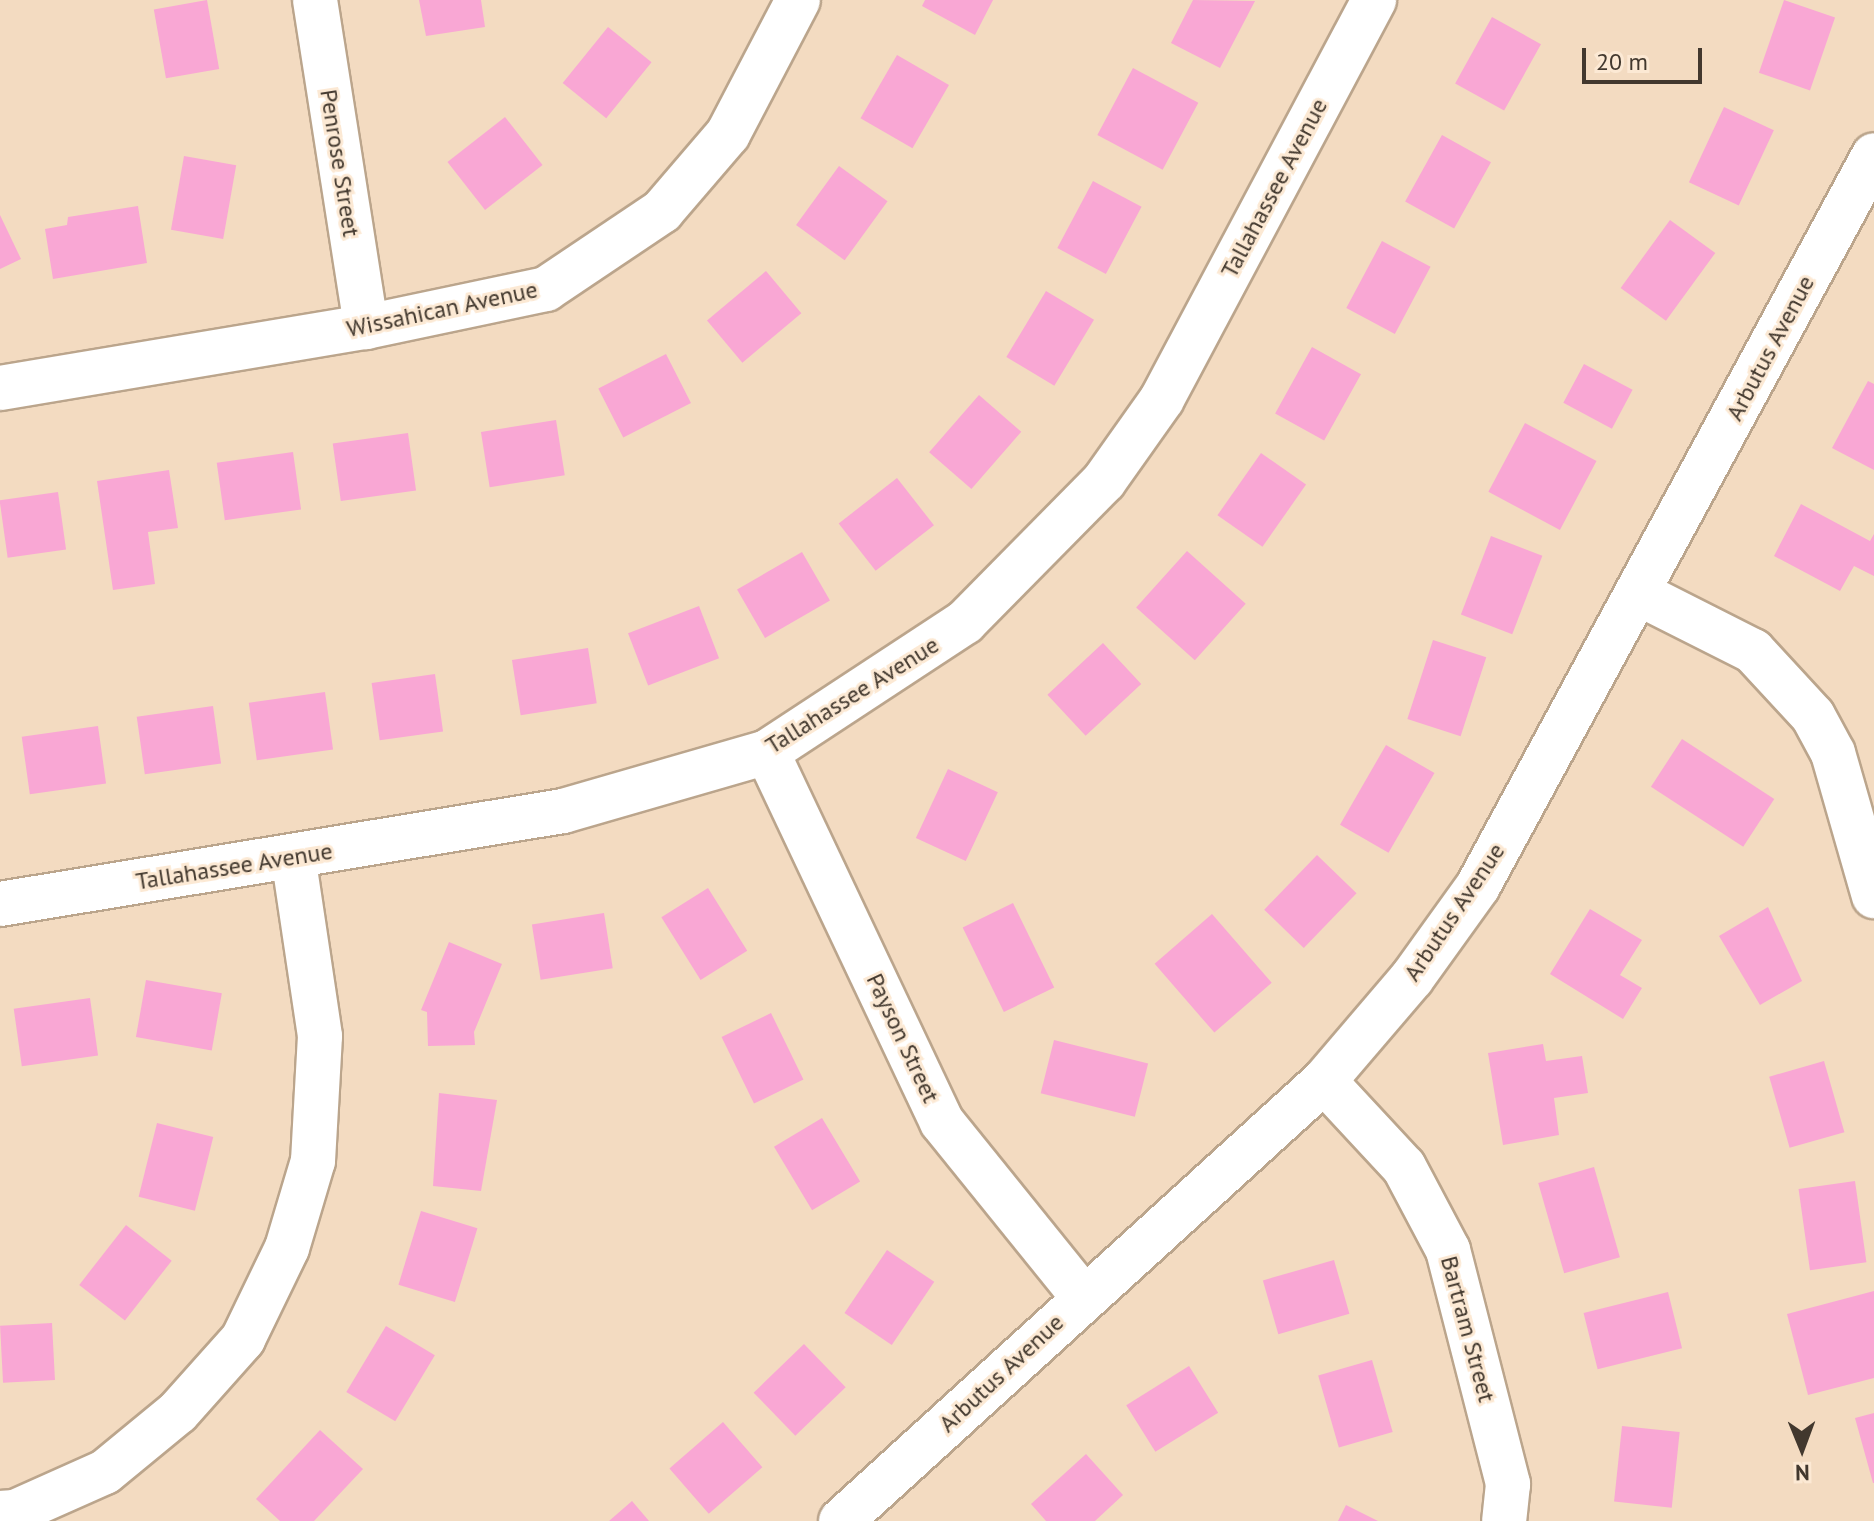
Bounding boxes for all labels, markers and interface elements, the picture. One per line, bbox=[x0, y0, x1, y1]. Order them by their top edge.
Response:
scale bar bbox=[1586, 32, 1706, 82]
text: 20 m bbox=[1596, 46, 1648, 77]
street label: Penrose Street bbox=[314, 87, 366, 239]
street label: Tallahassee Avenue bbox=[1214, 93, 1334, 283]
street label: Arbutus Avenue bbox=[1720, 270, 1820, 426]
street label: Wissahican Avenue bbox=[344, 275, 540, 343]
street label: Tallahassee Avenue bbox=[760, 630, 944, 760]
street label: Tallahassee Avenue bbox=[133, 836, 335, 896]
street label: Arbutus Avenue bbox=[1397, 837, 1511, 987]
street label: Payson Street bbox=[860, 969, 946, 1107]
street label: Bartram Street bbox=[1435, 1253, 1501, 1405]
street label: Arbutus Avenue bbox=[932, 1308, 1070, 1438]
north arrow bbox=[1762, 1409, 1842, 1489]
text: N bbox=[1795, 1459, 1810, 1487]

